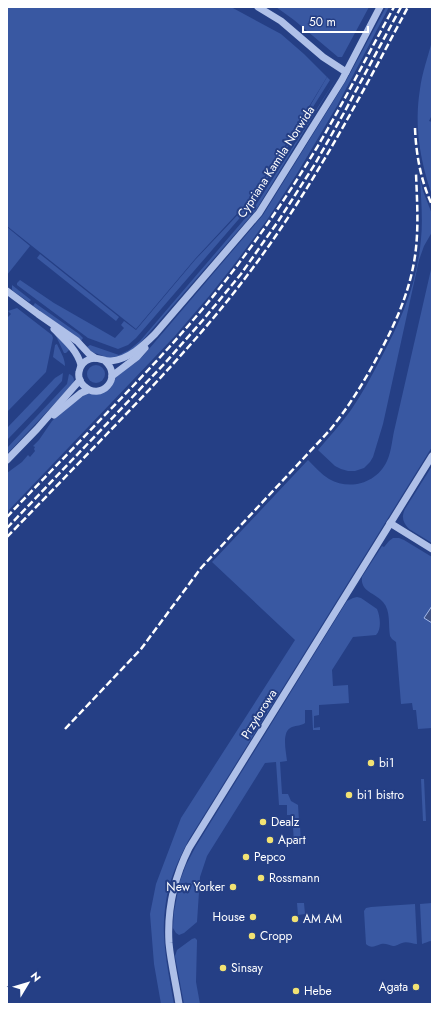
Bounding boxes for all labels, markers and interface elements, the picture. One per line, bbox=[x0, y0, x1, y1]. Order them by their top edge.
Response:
scale bar bbox=[303, 8, 368, 34]
text: 50 m bbox=[309, 13, 336, 31]
street label: Cypriana Kamila Norwida bbox=[233, 102, 319, 222]
street label: Przytorowa bbox=[237, 686, 281, 742]
place label: bi1 bbox=[379, 754, 394, 772]
marker: bi1 bbox=[366, 758, 376, 768]
place label: bi1 bistro bbox=[357, 786, 405, 804]
marker: bi1 bistro bbox=[344, 790, 354, 800]
place label: Dealz bbox=[271, 813, 300, 831]
marker: Dealz bbox=[258, 817, 268, 827]
place label: Apart bbox=[278, 831, 306, 849]
marker: Apart bbox=[265, 835, 275, 845]
place label: Pepco bbox=[254, 848, 286, 866]
marker: Pepco bbox=[241, 852, 251, 862]
place label: Rossmann bbox=[269, 869, 320, 887]
marker: Rossmann bbox=[256, 873, 266, 883]
place label: New Yorker bbox=[166, 878, 226, 896]
marker: New Yorker bbox=[228, 882, 238, 892]
place label: House bbox=[213, 908, 245, 926]
place label: AM AM bbox=[303, 910, 342, 928]
marker: House bbox=[248, 912, 258, 922]
marker: AM AM bbox=[290, 914, 300, 924]
place label: Cropp bbox=[260, 927, 293, 945]
marker: Cropp bbox=[247, 931, 257, 941]
place label: Sinsay bbox=[231, 959, 264, 977]
north arrow bbox=[8, 963, 48, 1003]
marker: Sinsay bbox=[218, 963, 228, 973]
text: N bbox=[27, 968, 45, 985]
place label: Agata bbox=[379, 978, 408, 996]
place label: Hebe bbox=[304, 982, 332, 1000]
marker: Agata bbox=[411, 982, 421, 992]
marker: Hebe bbox=[291, 986, 301, 996]

